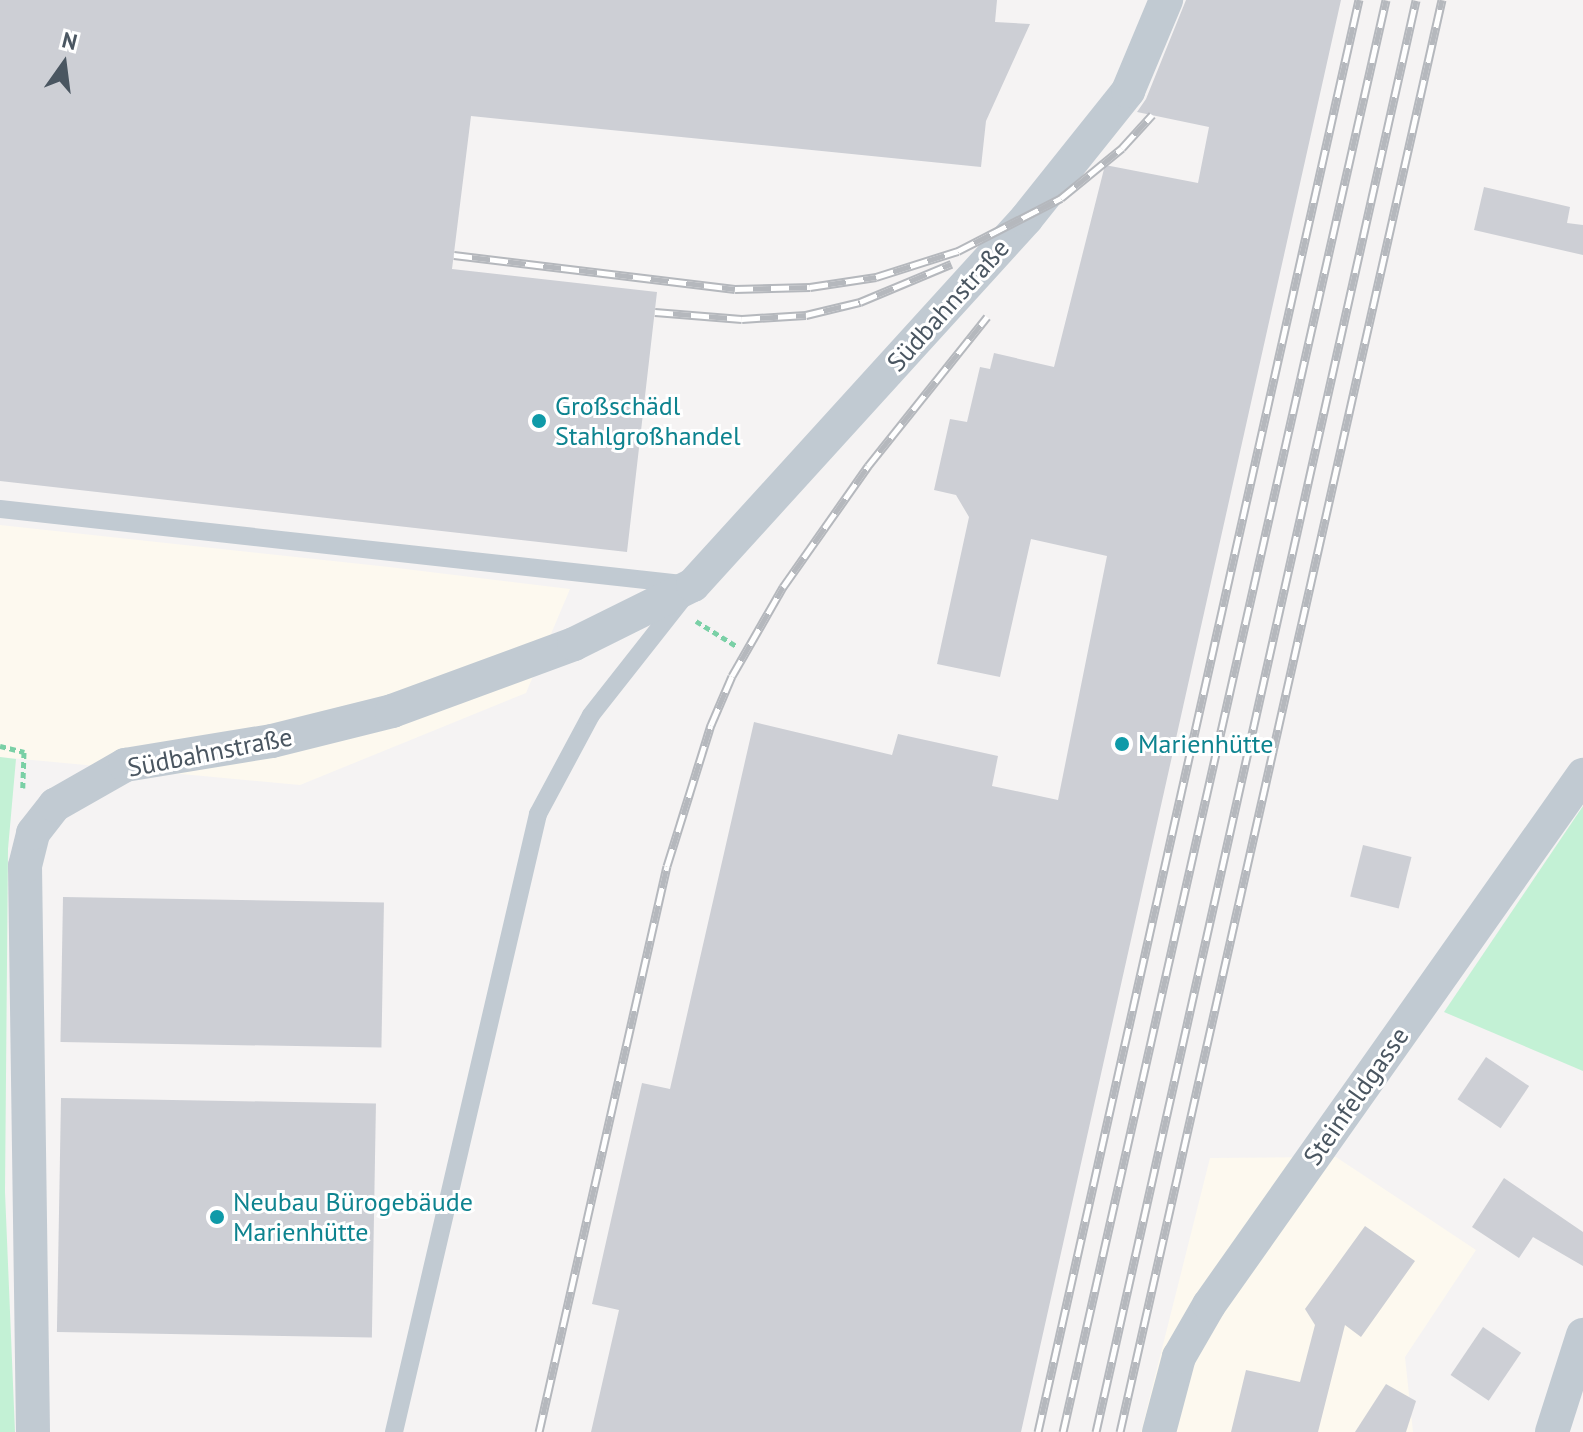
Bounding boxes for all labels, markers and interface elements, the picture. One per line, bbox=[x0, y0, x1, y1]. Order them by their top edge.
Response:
north arrow bbox=[24, 24, 104, 104]
text: N bbox=[59, 25, 80, 56]
street label: Südbahnstraße bbox=[880, 232, 1016, 378]
place label: Großschädl Stahlgroßhandel bbox=[555, 390, 741, 452]
marker: Großschädl Stahlgroßhandel bbox=[530, 412, 548, 430]
street label: Südbahnstraße bbox=[125, 721, 295, 783]
place label: Marienhütte bbox=[1138, 728, 1273, 760]
marker: Marienhütte bbox=[1113, 735, 1131, 753]
street label: Steinfeldgasse bbox=[1297, 1021, 1415, 1171]
place label: Neubau Bürogebäude Marienhütte bbox=[233, 1186, 473, 1248]
marker: Neubau Bürogebäude Marienhütte bbox=[208, 1208, 226, 1226]

